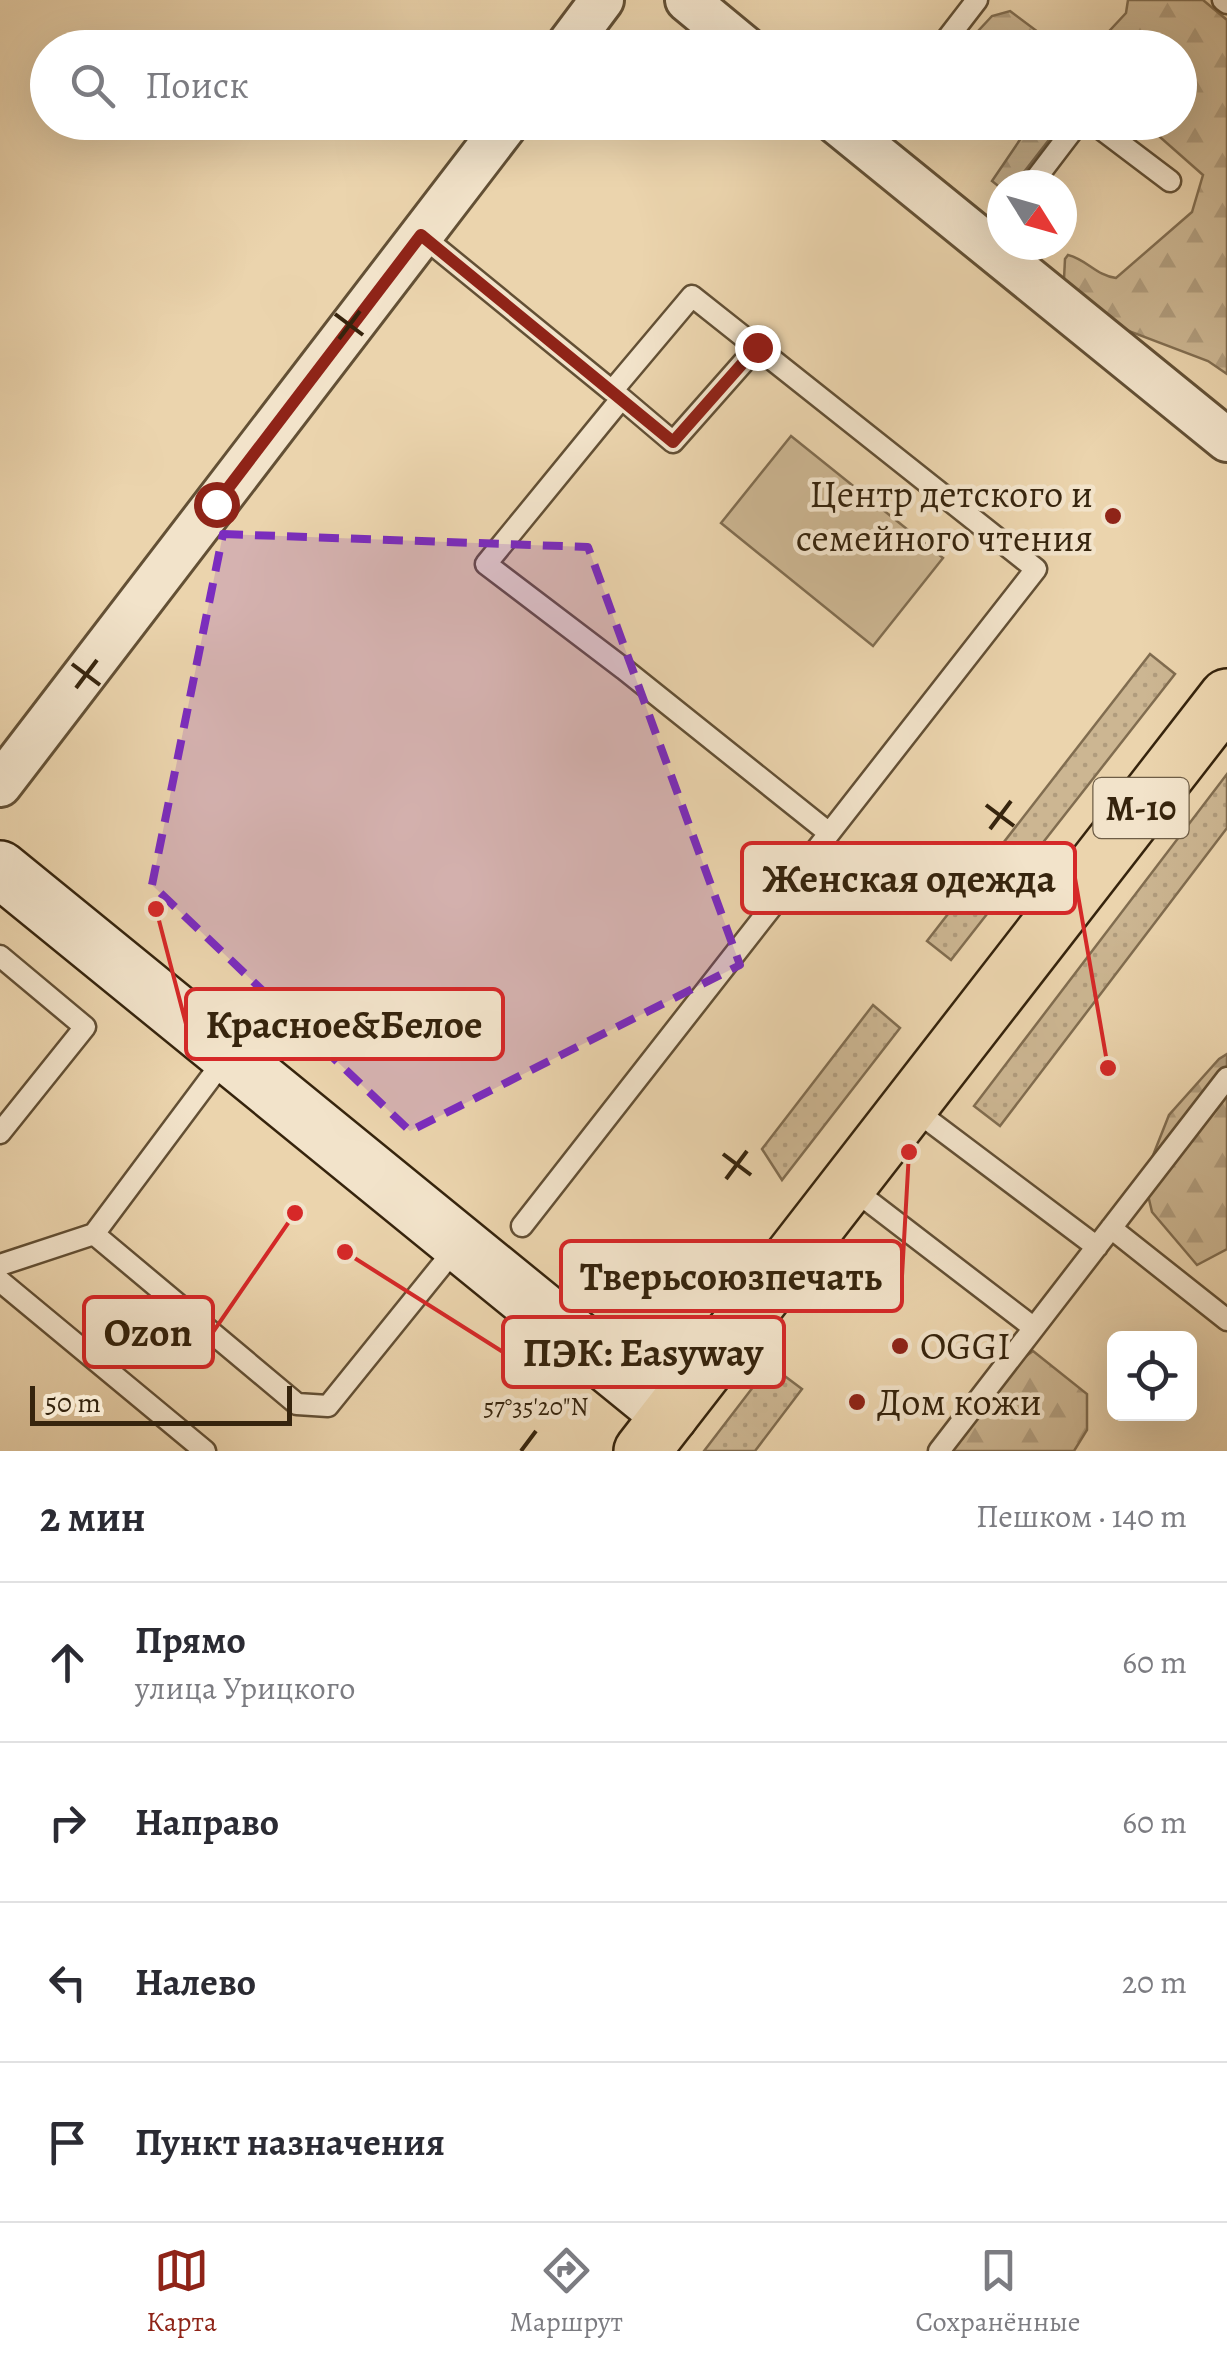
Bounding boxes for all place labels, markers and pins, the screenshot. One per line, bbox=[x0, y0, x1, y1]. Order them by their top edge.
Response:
place label: Центр детского и семейного чтения bbox=[796, 468, 1093, 564]
marker: Центр детского и семейного чтения bbox=[1102, 505, 1124, 527]
callout: Женская одежда bbox=[742, 843, 1075, 913]
callout: Красное&Белое bbox=[186, 989, 503, 1059]
callout: Тверьсоюзпечать bbox=[561, 1241, 902, 1311]
callout: Ozon bbox=[84, 1297, 213, 1367]
callout: ПЭК: Easyway bbox=[503, 1317, 784, 1387]
place label: OGGI bbox=[920, 1320, 1011, 1372]
marker: OGGI bbox=[889, 1335, 911, 1357]
place label: Дом кожи bbox=[877, 1376, 1042, 1428]
marker: Дом кожи bbox=[846, 1391, 868, 1413]

